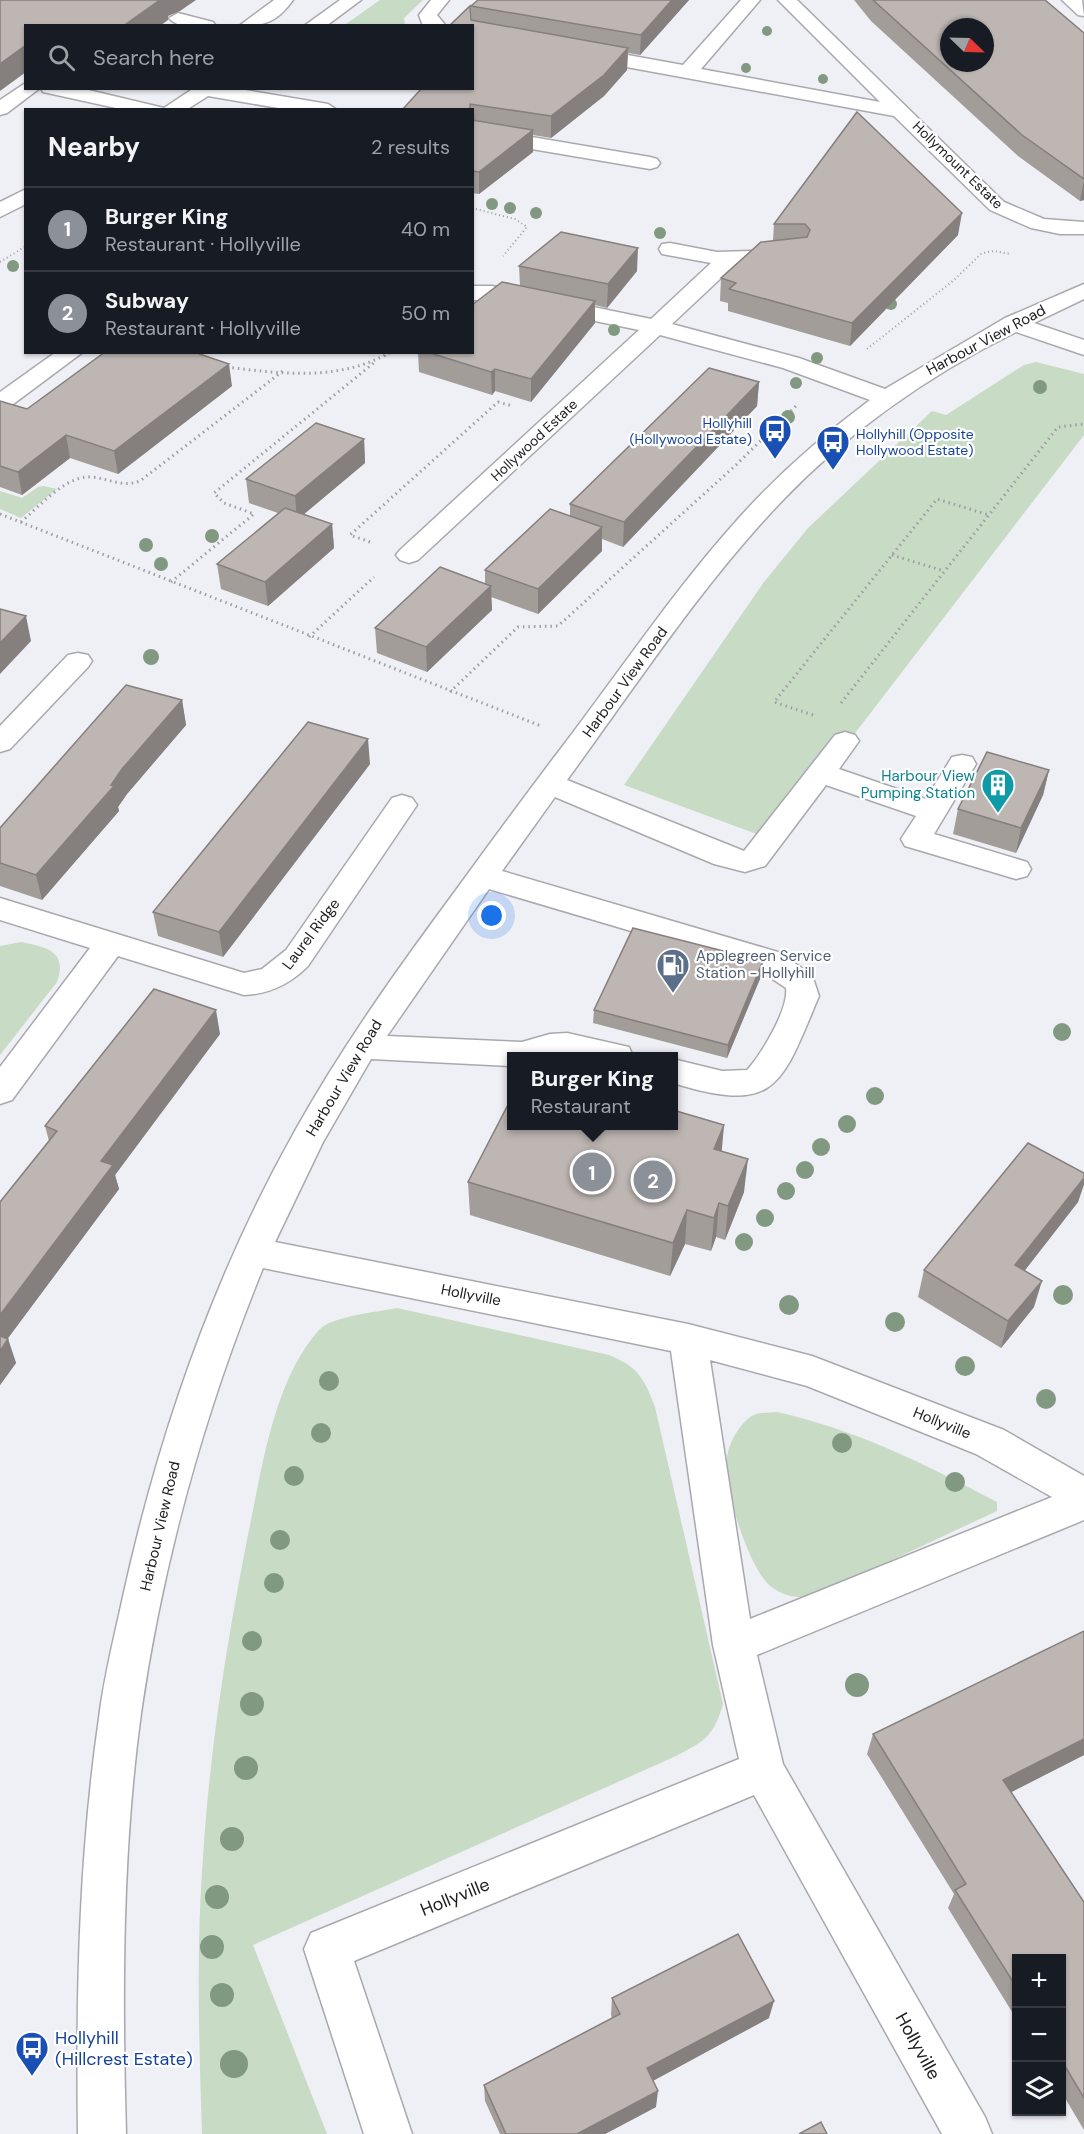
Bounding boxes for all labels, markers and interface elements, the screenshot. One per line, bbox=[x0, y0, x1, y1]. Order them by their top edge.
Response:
north arrow bbox=[940, 18, 994, 72]
search box bbox=[24, 24, 474, 90]
icon: search bbox=[45, 41, 78, 74]
text: Search here bbox=[93, 43, 214, 72]
street label: Hollymount Estate bbox=[909, 117, 1007, 213]
text: Nearby bbox=[48, 130, 140, 164]
text: 2 results bbox=[371, 134, 450, 160]
text: Burger King bbox=[105, 202, 229, 231]
text: 1 bbox=[64, 216, 71, 242]
text: 40 m bbox=[401, 216, 450, 242]
text: Restaurant · Hollyville bbox=[105, 231, 301, 257]
text: Subway bbox=[105, 286, 189, 315]
text: 2 bbox=[62, 300, 73, 326]
text: 50 m bbox=[401, 300, 450, 326]
street label: Harbour View Road bbox=[923, 300, 1049, 380]
text: Restaurant · Hollyville bbox=[105, 315, 301, 341]
street label: Hollywood Estate bbox=[487, 395, 581, 485]
bus stop icon: Hollyhill (Hollywood Estate) bbox=[757, 413, 793, 460]
place label: Hollyhill (Hollywood Estate) bbox=[629, 414, 752, 448]
bus stop icon: Hollyhill (Opposite Hollywood Estate) bbox=[815, 424, 851, 471]
place label: Hollyhill (Opposite Hollywood Estate) bbox=[856, 425, 974, 459]
street label: Harbour View Road bbox=[578, 622, 672, 742]
place label: Harbour View Pumping Station bbox=[861, 766, 976, 803]
building icon: Harbour View Pumping Station bbox=[980, 767, 1016, 814]
street label: Laurel Ridge bbox=[278, 894, 344, 974]
your location bbox=[477, 901, 506, 930]
place label: Applegreen Service Station - Hollyhill bbox=[696, 946, 831, 983]
fuel station icon: Applegreen Service Station - Hollyhill bbox=[655, 947, 691, 994]
street label: Harbour View Road bbox=[301, 1016, 387, 1140]
popup bbox=[507, 1052, 678, 1130]
text: Burger King bbox=[531, 1064, 654, 1093]
text: Restaurant bbox=[531, 1093, 631, 1119]
pin: 1 bbox=[572, 1150, 612, 1194]
pin: 2 bbox=[634, 1158, 672, 1202]
street label: Hollyville bbox=[439, 1279, 503, 1311]
street label: Hollyville bbox=[910, 1402, 974, 1444]
street label: Harbour View Road bbox=[135, 1459, 185, 1593]
street label: Hollyville bbox=[417, 1872, 493, 1922]
map controls bbox=[1012, 1954, 1066, 2116]
button: + bbox=[1012, 1954, 1066, 2008]
street label: Hollyville bbox=[890, 2008, 946, 2084]
button: − bbox=[1012, 2008, 1066, 2062]
place label: Hollyhill (Hillcrest Estate) bbox=[55, 2026, 193, 2071]
bus stop icon: Hollyhill (Hillcrest Estate) bbox=[14, 2030, 50, 2077]
button: layers bbox=[1012, 2062, 1066, 2116]

